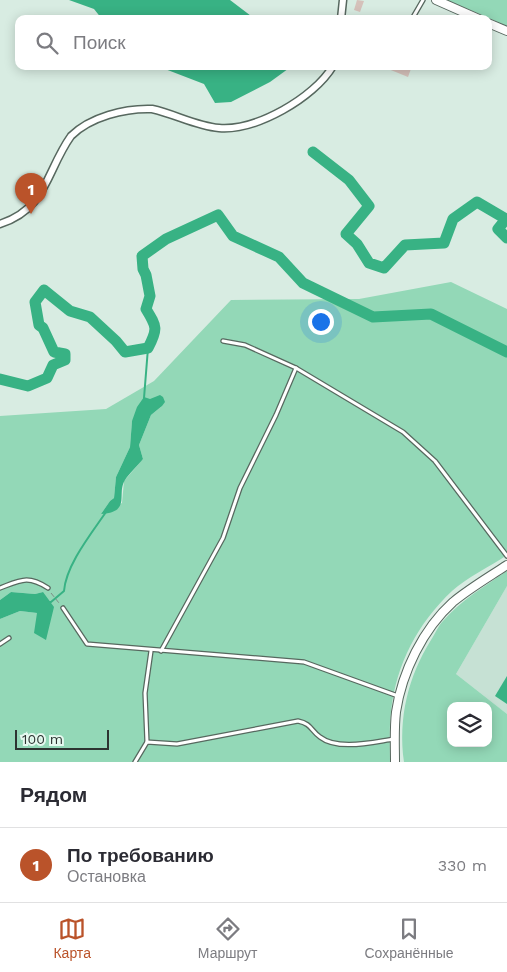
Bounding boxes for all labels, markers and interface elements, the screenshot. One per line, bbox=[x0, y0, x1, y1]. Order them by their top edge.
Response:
search box bbox=[15, 15, 492, 70]
icon: search bbox=[33, 29, 61, 57]
text: Поиск bbox=[73, 31, 126, 54]
pin: 1 bbox=[15, 173, 47, 214]
your location bbox=[308, 309, 334, 335]
map controls bbox=[447, 702, 492, 747]
button: layers bbox=[447, 702, 492, 747]
scale bar bbox=[15, 727, 109, 750]
text: 100 m bbox=[22, 731, 63, 747]
text: Рядом bbox=[20, 782, 87, 807]
text: По требованию bbox=[67, 844, 214, 867]
text: 1 bbox=[33, 856, 39, 875]
text: 330 m bbox=[438, 856, 487, 875]
text: Остановка bbox=[67, 867, 146, 886]
tab: Карта bbox=[53, 915, 91, 961]
tab: Маршрут bbox=[198, 915, 258, 961]
tab: Сохранённые bbox=[364, 915, 454, 961]

